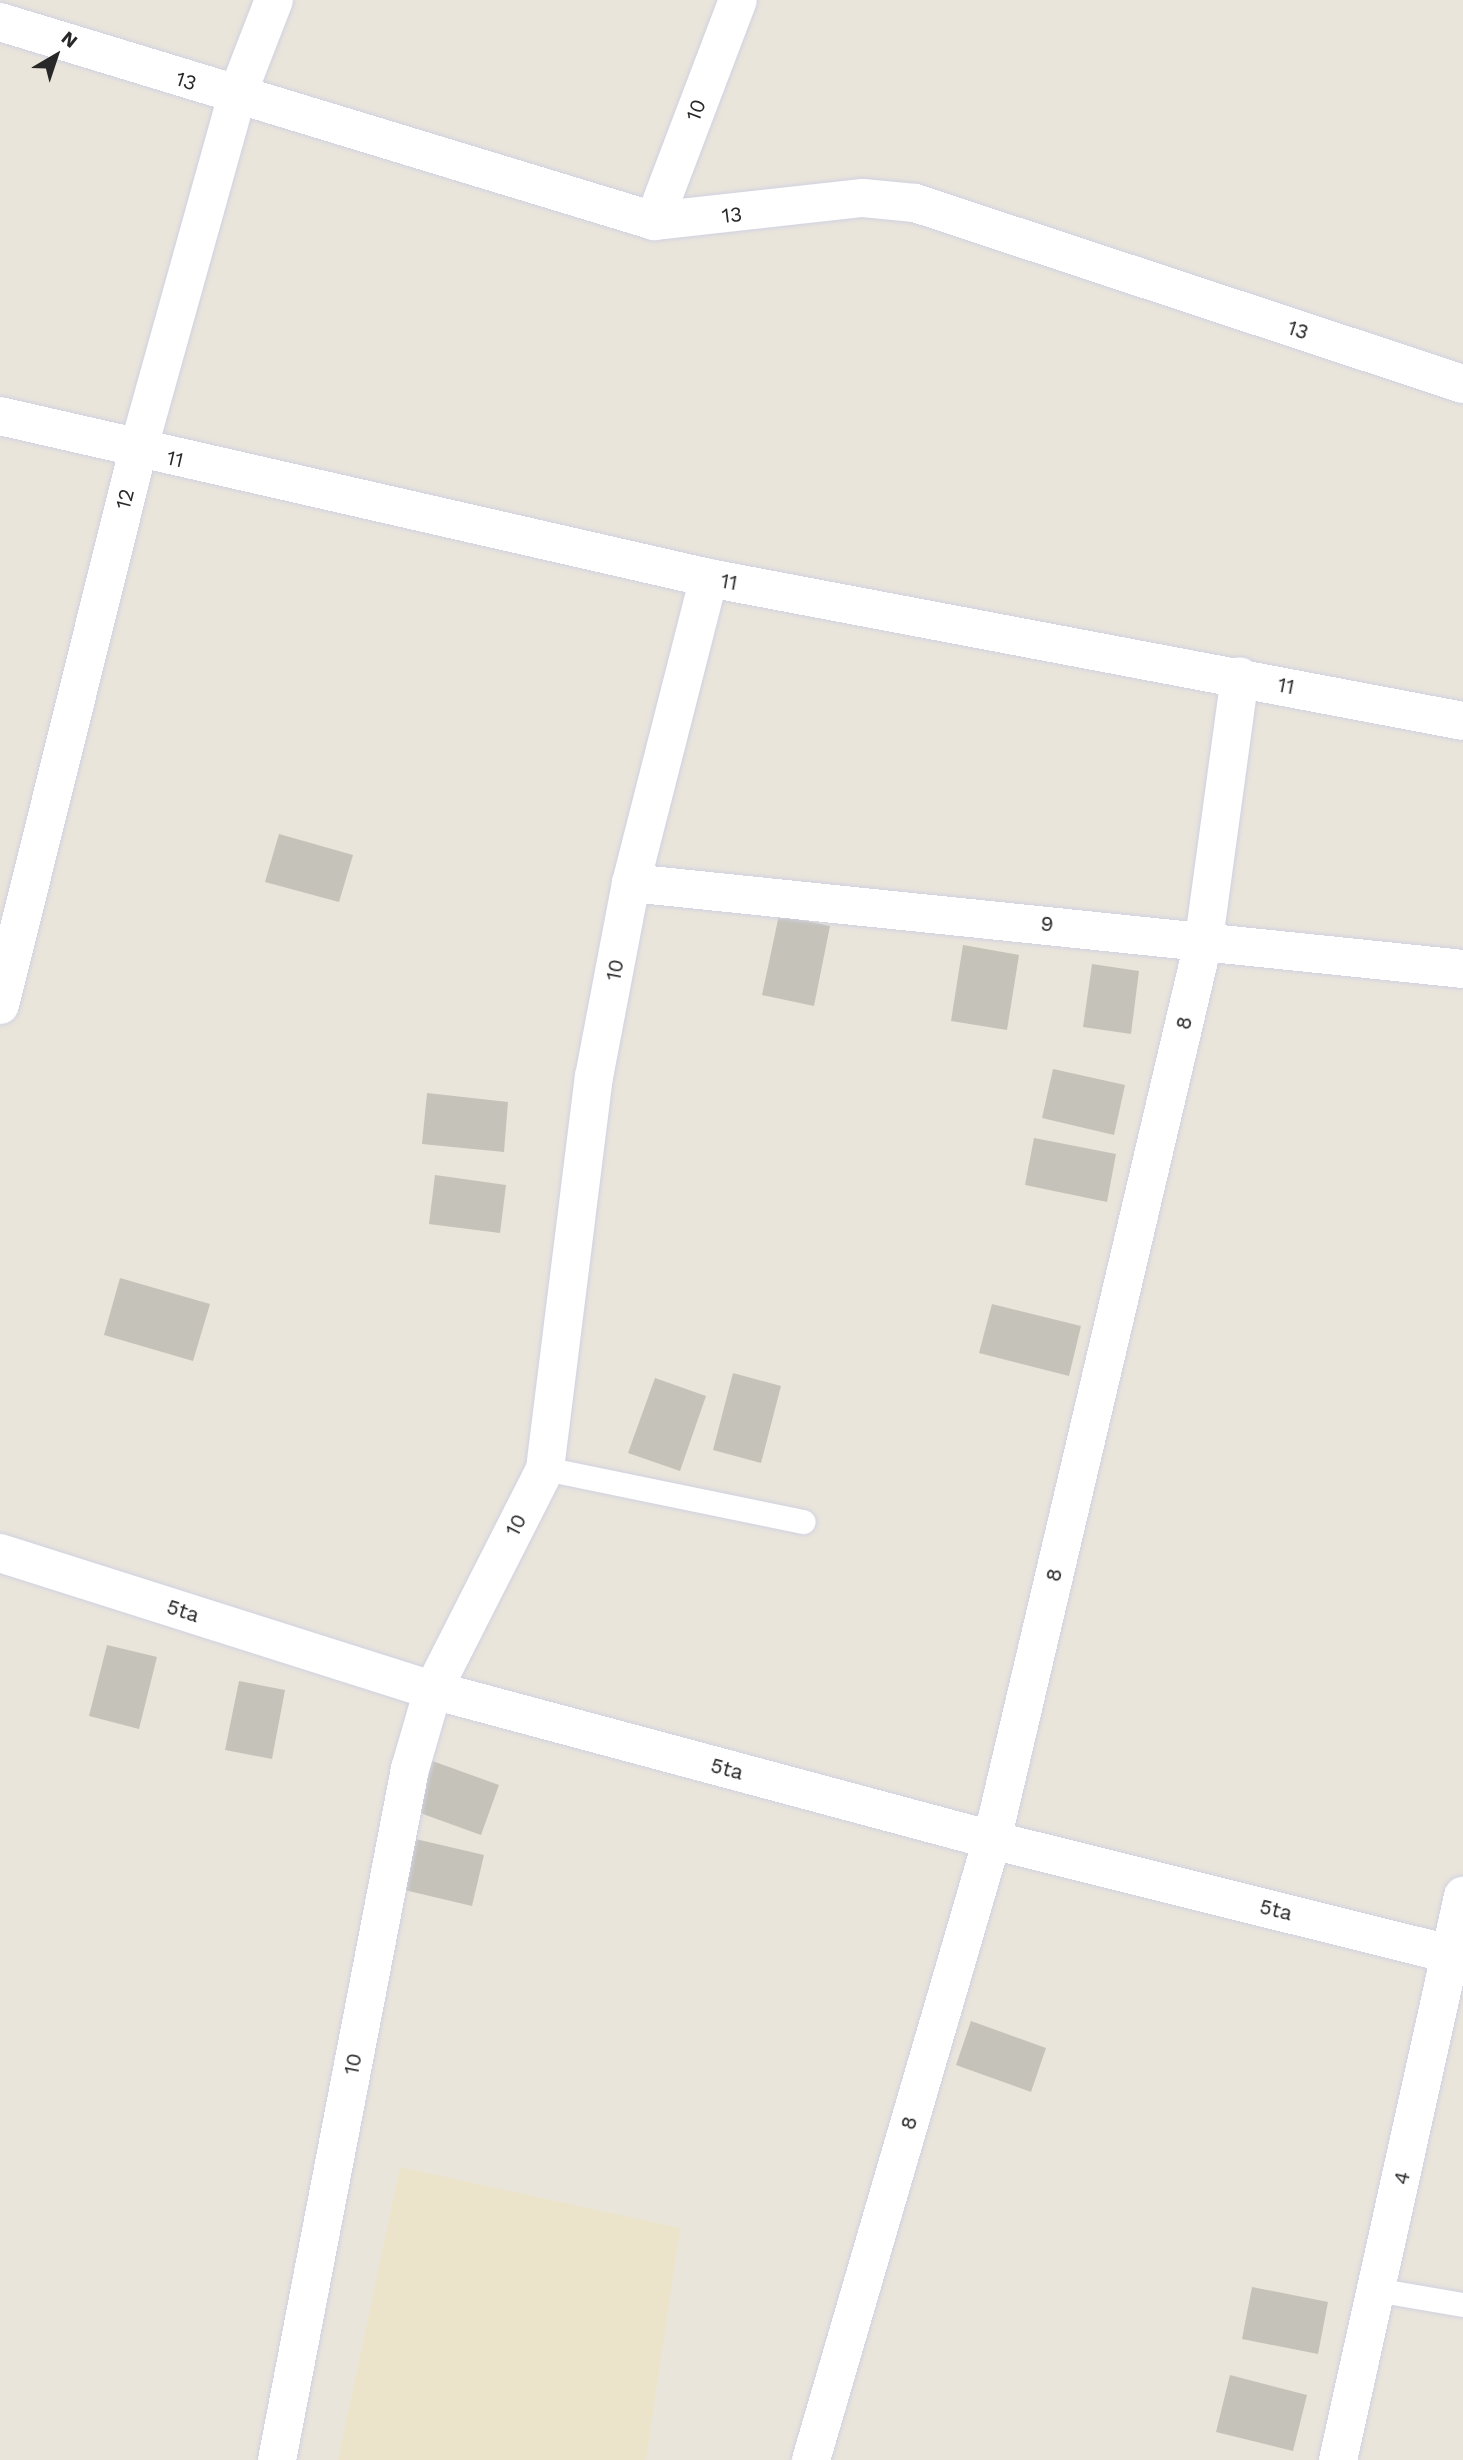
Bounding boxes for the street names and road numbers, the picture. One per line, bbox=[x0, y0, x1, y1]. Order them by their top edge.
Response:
street label: 13 bbox=[172, 66, 200, 96]
street label: 10 bbox=[680, 96, 712, 124]
street label: 13 bbox=[720, 201, 744, 229]
street label: 13 bbox=[1284, 315, 1312, 345]
street label: 11 bbox=[164, 445, 186, 473]
street label: 12 bbox=[110, 486, 140, 512]
street label: 11 bbox=[719, 568, 739, 596]
street label: 11 bbox=[1276, 672, 1296, 700]
street label: 9 bbox=[1039, 911, 1055, 937]
street label: 10 bbox=[601, 957, 629, 983]
street label: 8 bbox=[1170, 1014, 1198, 1032]
street label: 10 bbox=[500, 1510, 532, 1540]
street label: 8 bbox=[1040, 1566, 1068, 1584]
street label: 5ta bbox=[163, 1594, 203, 1628]
street label: 5ta bbox=[708, 1753, 746, 1785]
street label: 5ta bbox=[1257, 1894, 1295, 1926]
street label: 10 bbox=[339, 2051, 367, 2077]
street label: 8 bbox=[895, 2113, 923, 2133]
street label: 4 bbox=[1388, 2169, 1416, 2187]

